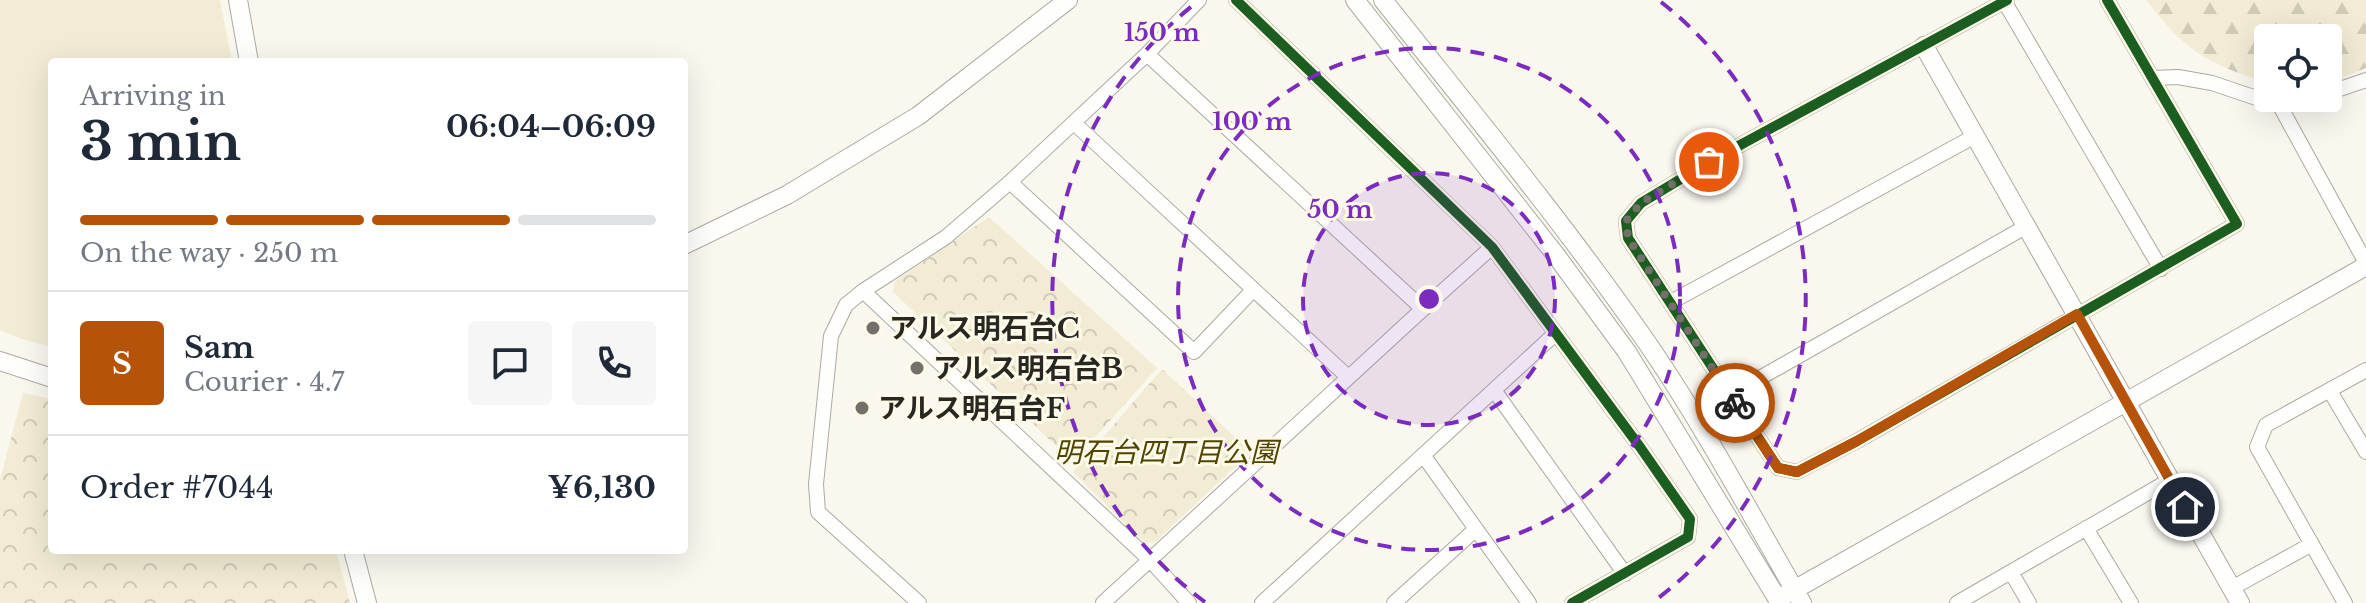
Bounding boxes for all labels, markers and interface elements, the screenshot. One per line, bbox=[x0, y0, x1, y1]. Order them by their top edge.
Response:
text: 150 m bbox=[1124, 18, 1200, 47]
map controls bbox=[2254, 24, 2342, 112]
button: locate bbox=[2254, 24, 2342, 112]
text: Arriving in bbox=[80, 80, 226, 112]
text: 100 m bbox=[1212, 107, 1292, 136]
text: 06:04–06:09 bbox=[446, 108, 656, 145]
text: 3 min bbox=[80, 110, 241, 174]
pin bbox=[1675, 128, 1743, 196]
icon: bag bbox=[1687, 140, 1731, 184]
text: 50 m bbox=[1307, 195, 1373, 224]
text: On the way · 250 m bbox=[80, 237, 338, 269]
centre of rings bbox=[1415, 285, 1443, 313]
place label: アルス明石台C bbox=[889, 311, 1080, 346]
marker: アルス明石台C bbox=[864, 319, 882, 337]
button: chat bbox=[468, 321, 552, 405]
button: phone bbox=[572, 321, 656, 405]
text: Sam bbox=[184, 329, 254, 366]
text: S bbox=[112, 345, 132, 382]
place label: アルス明石台B bbox=[933, 351, 1123, 386]
marker: アルス明石台B bbox=[908, 359, 926, 377]
courier bbox=[1695, 363, 1775, 443]
text: Courier · 4.7 bbox=[184, 366, 344, 398]
icon: bike bbox=[1713, 381, 1757, 425]
place label: アルス明石台F bbox=[878, 391, 1065, 426]
marker: アルス明石台F bbox=[853, 399, 871, 417]
park label: 明石台四丁目公園 bbox=[1054, 435, 1282, 470]
text: Order #7044 bbox=[80, 469, 274, 506]
text: ¥6,130 bbox=[548, 469, 656, 506]
pin bbox=[2151, 473, 2219, 541]
icon: home bbox=[2163, 485, 2207, 529]

